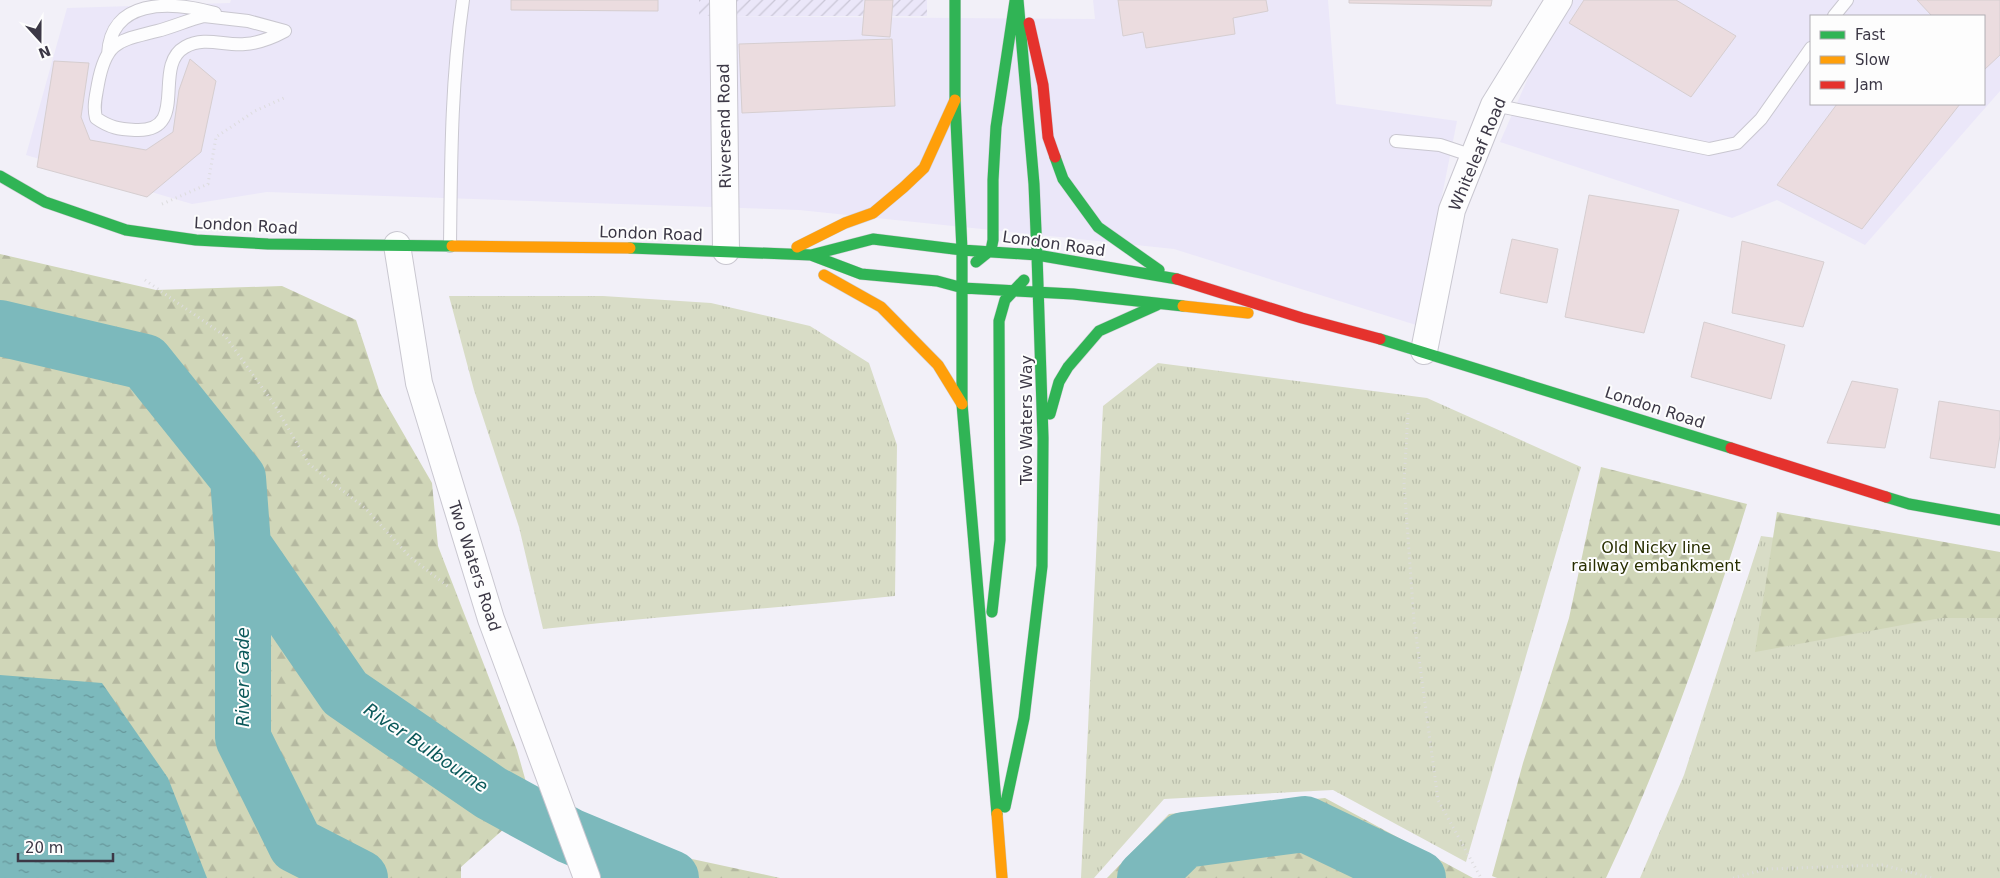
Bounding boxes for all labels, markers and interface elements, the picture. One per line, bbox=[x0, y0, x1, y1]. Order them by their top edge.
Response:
north arrow bbox=[15, 15, 65, 65]
legend bbox=[1810, 15, 1985, 105]
text: Fast bbox=[1855, 26, 1885, 44]
text: N bbox=[36, 43, 53, 62]
text: Slow bbox=[1855, 51, 1890, 69]
street label: Riversend Road bbox=[714, 63, 735, 189]
text: Jam bbox=[1854, 76, 1883, 94]
street label: Whiteleaf Road bbox=[1445, 95, 1510, 214]
street label: London Road bbox=[194, 213, 298, 238]
street label: London Road bbox=[599, 222, 703, 245]
street label: London Road bbox=[1001, 227, 1107, 260]
street label: Two Waters Way bbox=[1017, 355, 1036, 486]
street label: London Road bbox=[1603, 382, 1707, 433]
street label: Two Waters Road bbox=[444, 498, 505, 634]
park label: Old Nicky line railway embankment bbox=[1571, 538, 1741, 575]
water label: River Gade bbox=[232, 627, 253, 727]
water label: River Bulbourne bbox=[360, 698, 492, 797]
scale bar bbox=[18, 830, 112, 862]
text: 20 m bbox=[25, 839, 63, 857]

